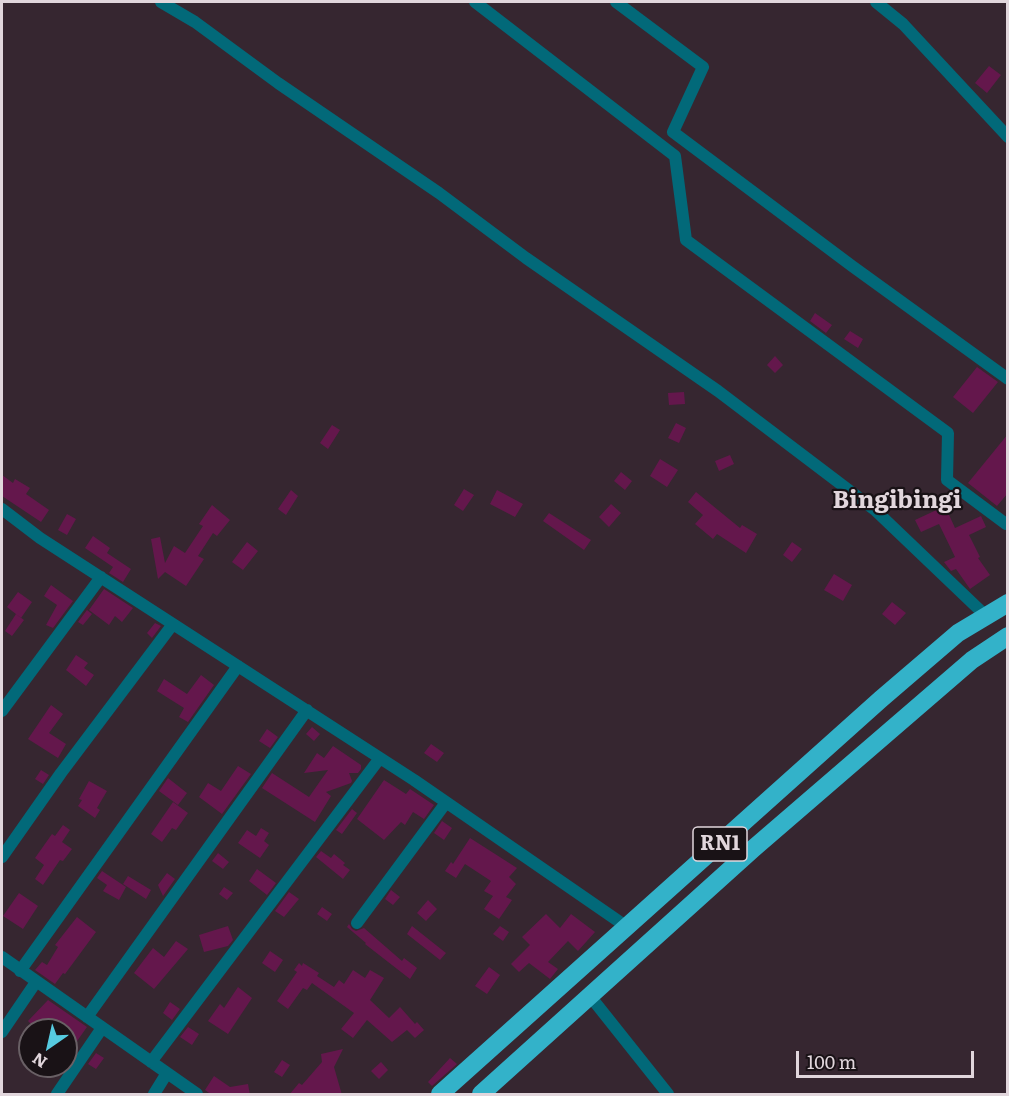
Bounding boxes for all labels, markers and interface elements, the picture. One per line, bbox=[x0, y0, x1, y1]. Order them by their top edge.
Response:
district label: Bingibingi bbox=[832, 487, 962, 515]
road number: RN1 bbox=[693, 827, 747, 861]
north arrow bbox=[18, 1018, 78, 1078]
scale bar bbox=[799, 1039, 978, 1077]
text: N bbox=[27, 1048, 51, 1075]
text: 100 m bbox=[807, 1048, 856, 1075]

